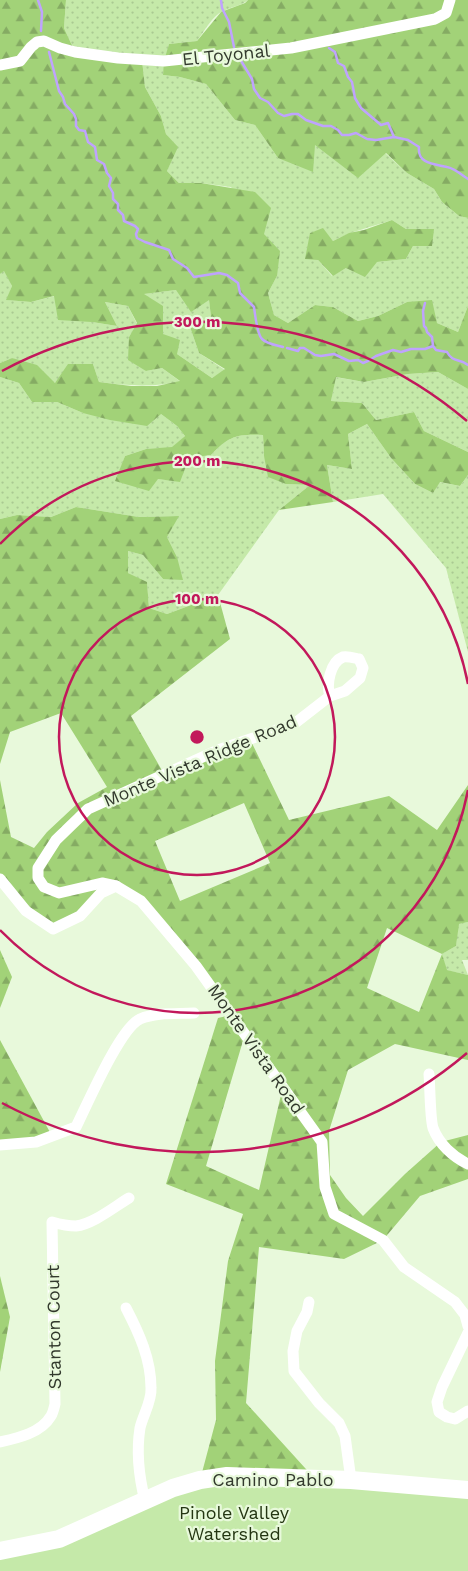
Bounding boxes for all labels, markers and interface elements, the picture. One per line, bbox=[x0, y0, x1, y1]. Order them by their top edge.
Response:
street label: El Toyonal bbox=[181, 39, 271, 70]
text: 300 m bbox=[174, 313, 220, 331]
text: 200 m bbox=[174, 452, 220, 470]
text: 100 m bbox=[175, 590, 219, 608]
street label: Monte Vista Ridge Road bbox=[100, 710, 300, 811]
centre of rings bbox=[188, 728, 206, 746]
street label: Monte Vista Road bbox=[204, 980, 309, 1118]
street label: Stanton Court bbox=[42, 1264, 65, 1389]
street label: Camino Pablo bbox=[212, 1469, 334, 1490]
park label: Pinole Valley Watershed bbox=[179, 1502, 290, 1544]

